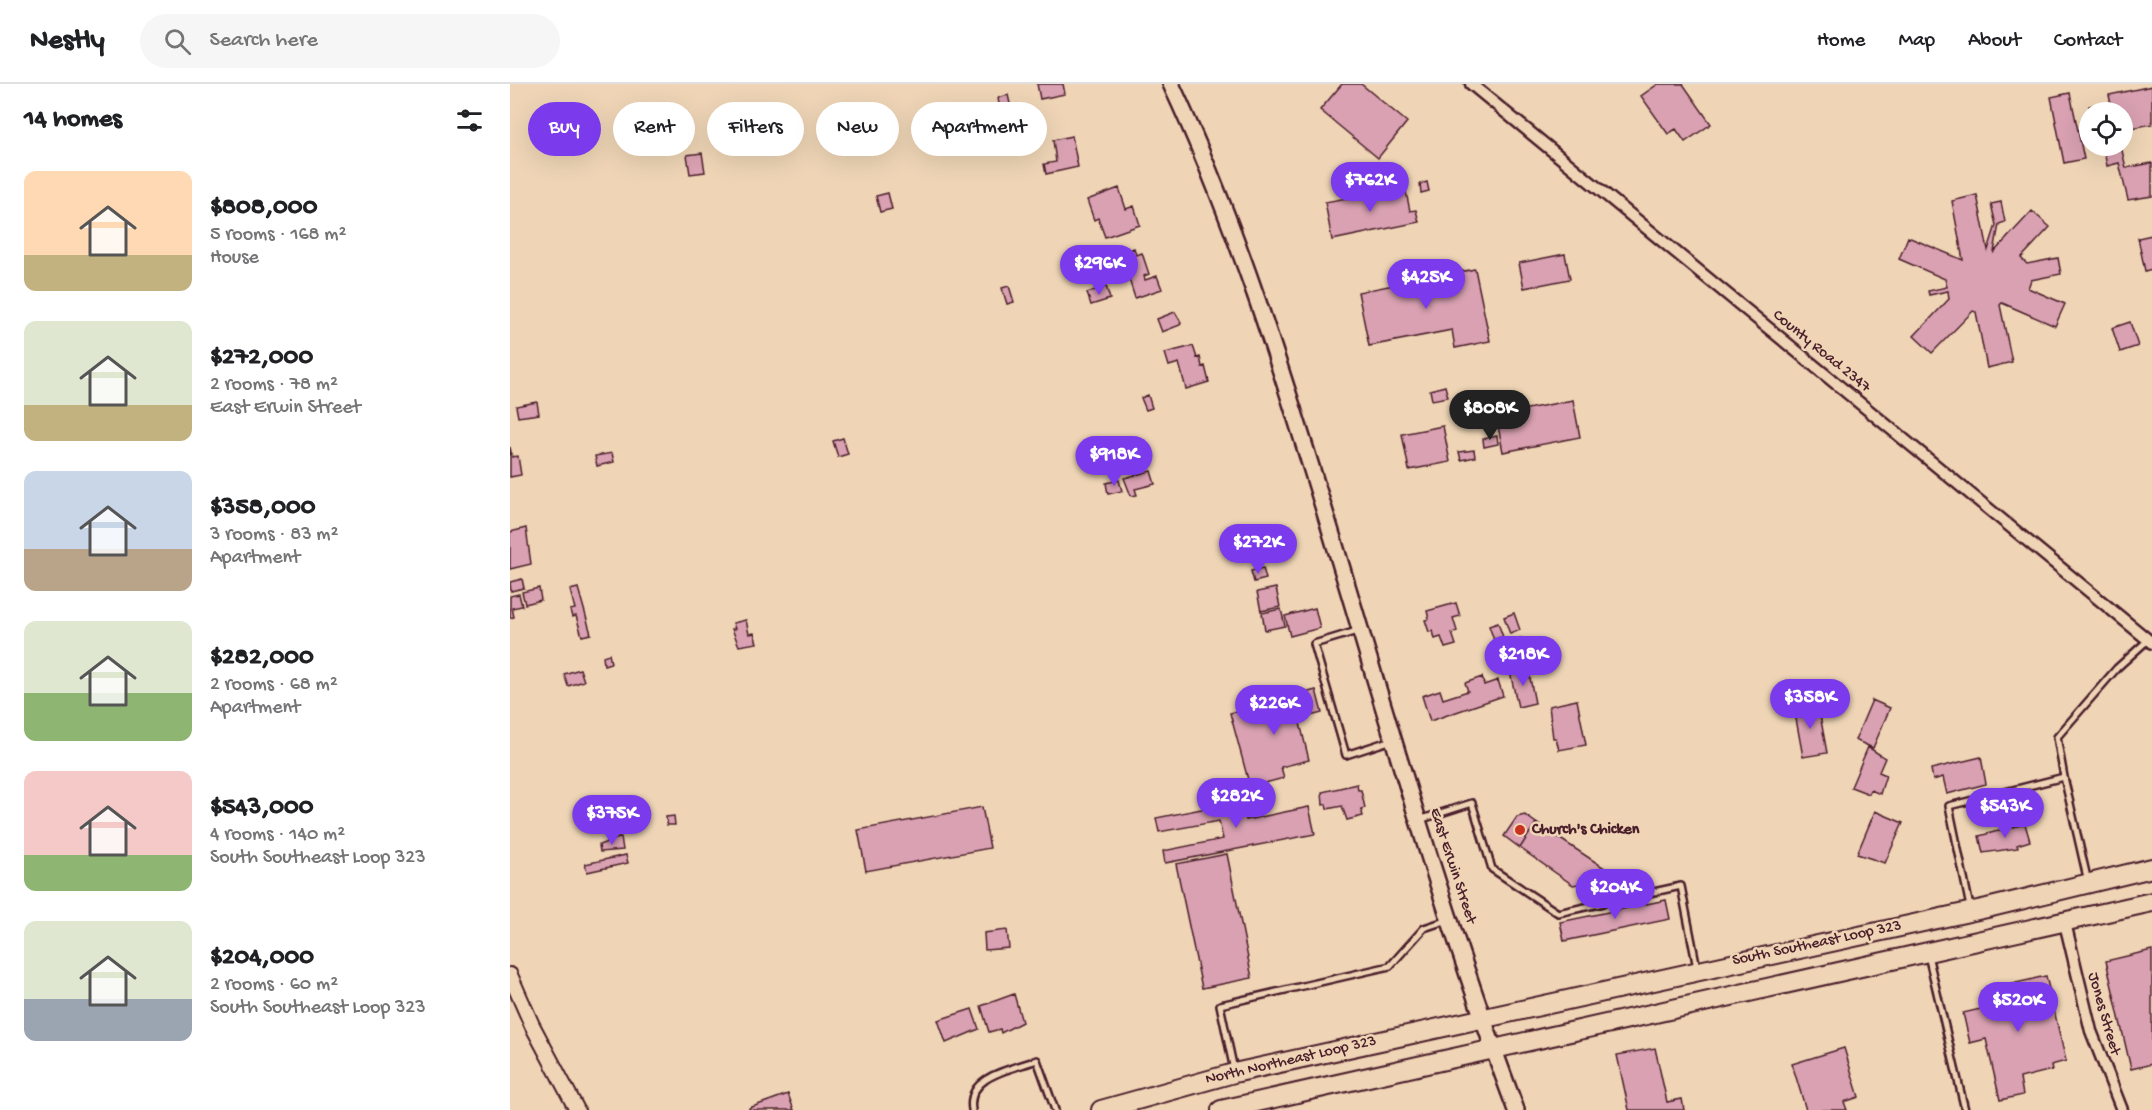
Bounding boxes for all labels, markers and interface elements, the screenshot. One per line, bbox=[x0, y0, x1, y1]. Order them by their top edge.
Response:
search box bbox=[140, 14, 560, 68]
text: Nestly bbox=[30, 25, 104, 58]
icon: search bbox=[161, 25, 194, 58]
text: Search here bbox=[209, 28, 318, 54]
text: Home bbox=[1817, 29, 1865, 54]
text: Map bbox=[1898, 29, 1935, 54]
text: About bbox=[1968, 29, 2021, 54]
text: Contact bbox=[2054, 29, 2122, 54]
chip: Buy bbox=[528, 102, 601, 156]
chip: Rent bbox=[613, 102, 695, 156]
chip: Filters bbox=[707, 102, 804, 156]
chip: New bbox=[816, 102, 899, 156]
chip: Apartment bbox=[911, 102, 1047, 156]
map controls bbox=[2079, 102, 2133, 156]
button: locate bbox=[2079, 102, 2133, 156]
icon: filters bbox=[453, 104, 486, 137]
text: 14 homes bbox=[24, 105, 122, 136]
pin: $762K bbox=[1328, 162, 1412, 213]
text: $762K bbox=[1345, 170, 1395, 193]
text: $808,000 bbox=[210, 193, 317, 224]
icon: home bbox=[72, 195, 144, 267]
text: 5 rooms · 168 m² bbox=[210, 224, 346, 247]
pin: $296K bbox=[1057, 245, 1141, 296]
text: House bbox=[210, 247, 259, 270]
text: $296K bbox=[1074, 253, 1124, 276]
pin: $425K bbox=[1384, 259, 1468, 310]
text: $425K bbox=[1401, 267, 1451, 290]
street label: County Road 2347 bbox=[1768, 307, 1875, 398]
text: $272,000 bbox=[210, 343, 313, 374]
icon: home bbox=[72, 345, 144, 417]
text: 2 rooms · 78 m² bbox=[210, 374, 338, 397]
pin: $808K bbox=[1448, 390, 1532, 441]
text: East Erwin Street bbox=[210, 397, 361, 420]
text: $808K bbox=[1463, 398, 1517, 421]
pin: $918K bbox=[1072, 436, 1156, 487]
text: $918K bbox=[1089, 444, 1139, 467]
text: $358,000 bbox=[210, 493, 316, 524]
icon: home bbox=[72, 495, 144, 567]
text: 3 rooms · 83 m² bbox=[210, 524, 338, 547]
pin: $272K bbox=[1216, 524, 1300, 575]
text: $272K bbox=[1233, 532, 1283, 555]
text: Apartment bbox=[210, 547, 300, 570]
pin: $218K bbox=[1481, 636, 1565, 687]
text: $282,000 bbox=[210, 643, 314, 674]
text: $218K bbox=[1499, 644, 1547, 667]
icon: home bbox=[72, 645, 144, 717]
text: 2 rooms · 68 m² bbox=[210, 674, 338, 697]
pin: $358K bbox=[1768, 679, 1852, 730]
pin: $226K bbox=[1232, 685, 1316, 736]
text: $358K bbox=[1784, 687, 1836, 710]
text: $226K bbox=[1249, 693, 1299, 716]
text: Apartment bbox=[210, 697, 300, 720]
pin: $282K bbox=[1194, 778, 1278, 829]
text: $282K bbox=[1211, 786, 1261, 809]
pin: $543K bbox=[1963, 788, 2047, 839]
text: $543,000 bbox=[210, 793, 314, 824]
icon: home bbox=[72, 795, 144, 867]
pin: $375K bbox=[570, 795, 654, 846]
text: $543K bbox=[1980, 796, 2030, 819]
text: $375K bbox=[586, 803, 638, 826]
street label: East Erwin Street bbox=[1424, 806, 1480, 928]
place label: Church's Chicken bbox=[1531, 821, 1640, 840]
marker: Church's Chicken bbox=[1513, 823, 1527, 837]
text: 4 rooms · 140 m² bbox=[210, 824, 345, 847]
text: South Southeast Loop 323 bbox=[210, 847, 426, 870]
pin: $204K bbox=[1573, 869, 1657, 920]
text: $204K bbox=[1590, 877, 1640, 900]
street label: South Southeast Loop 323 bbox=[1731, 917, 1903, 971]
text: $204,000 bbox=[210, 943, 314, 974]
icon: home bbox=[72, 945, 144, 1017]
street label: Jones Street bbox=[2082, 971, 2124, 1059]
text: 2 rooms · 60 m² bbox=[210, 974, 338, 997]
pin: $520K bbox=[1976, 982, 2060, 1033]
text: $520K bbox=[1992, 990, 2044, 1013]
text: South Southeast Loop 323 bbox=[210, 997, 426, 1020]
street label: North Northeast Loop 323 bbox=[1204, 1032, 1378, 1090]

